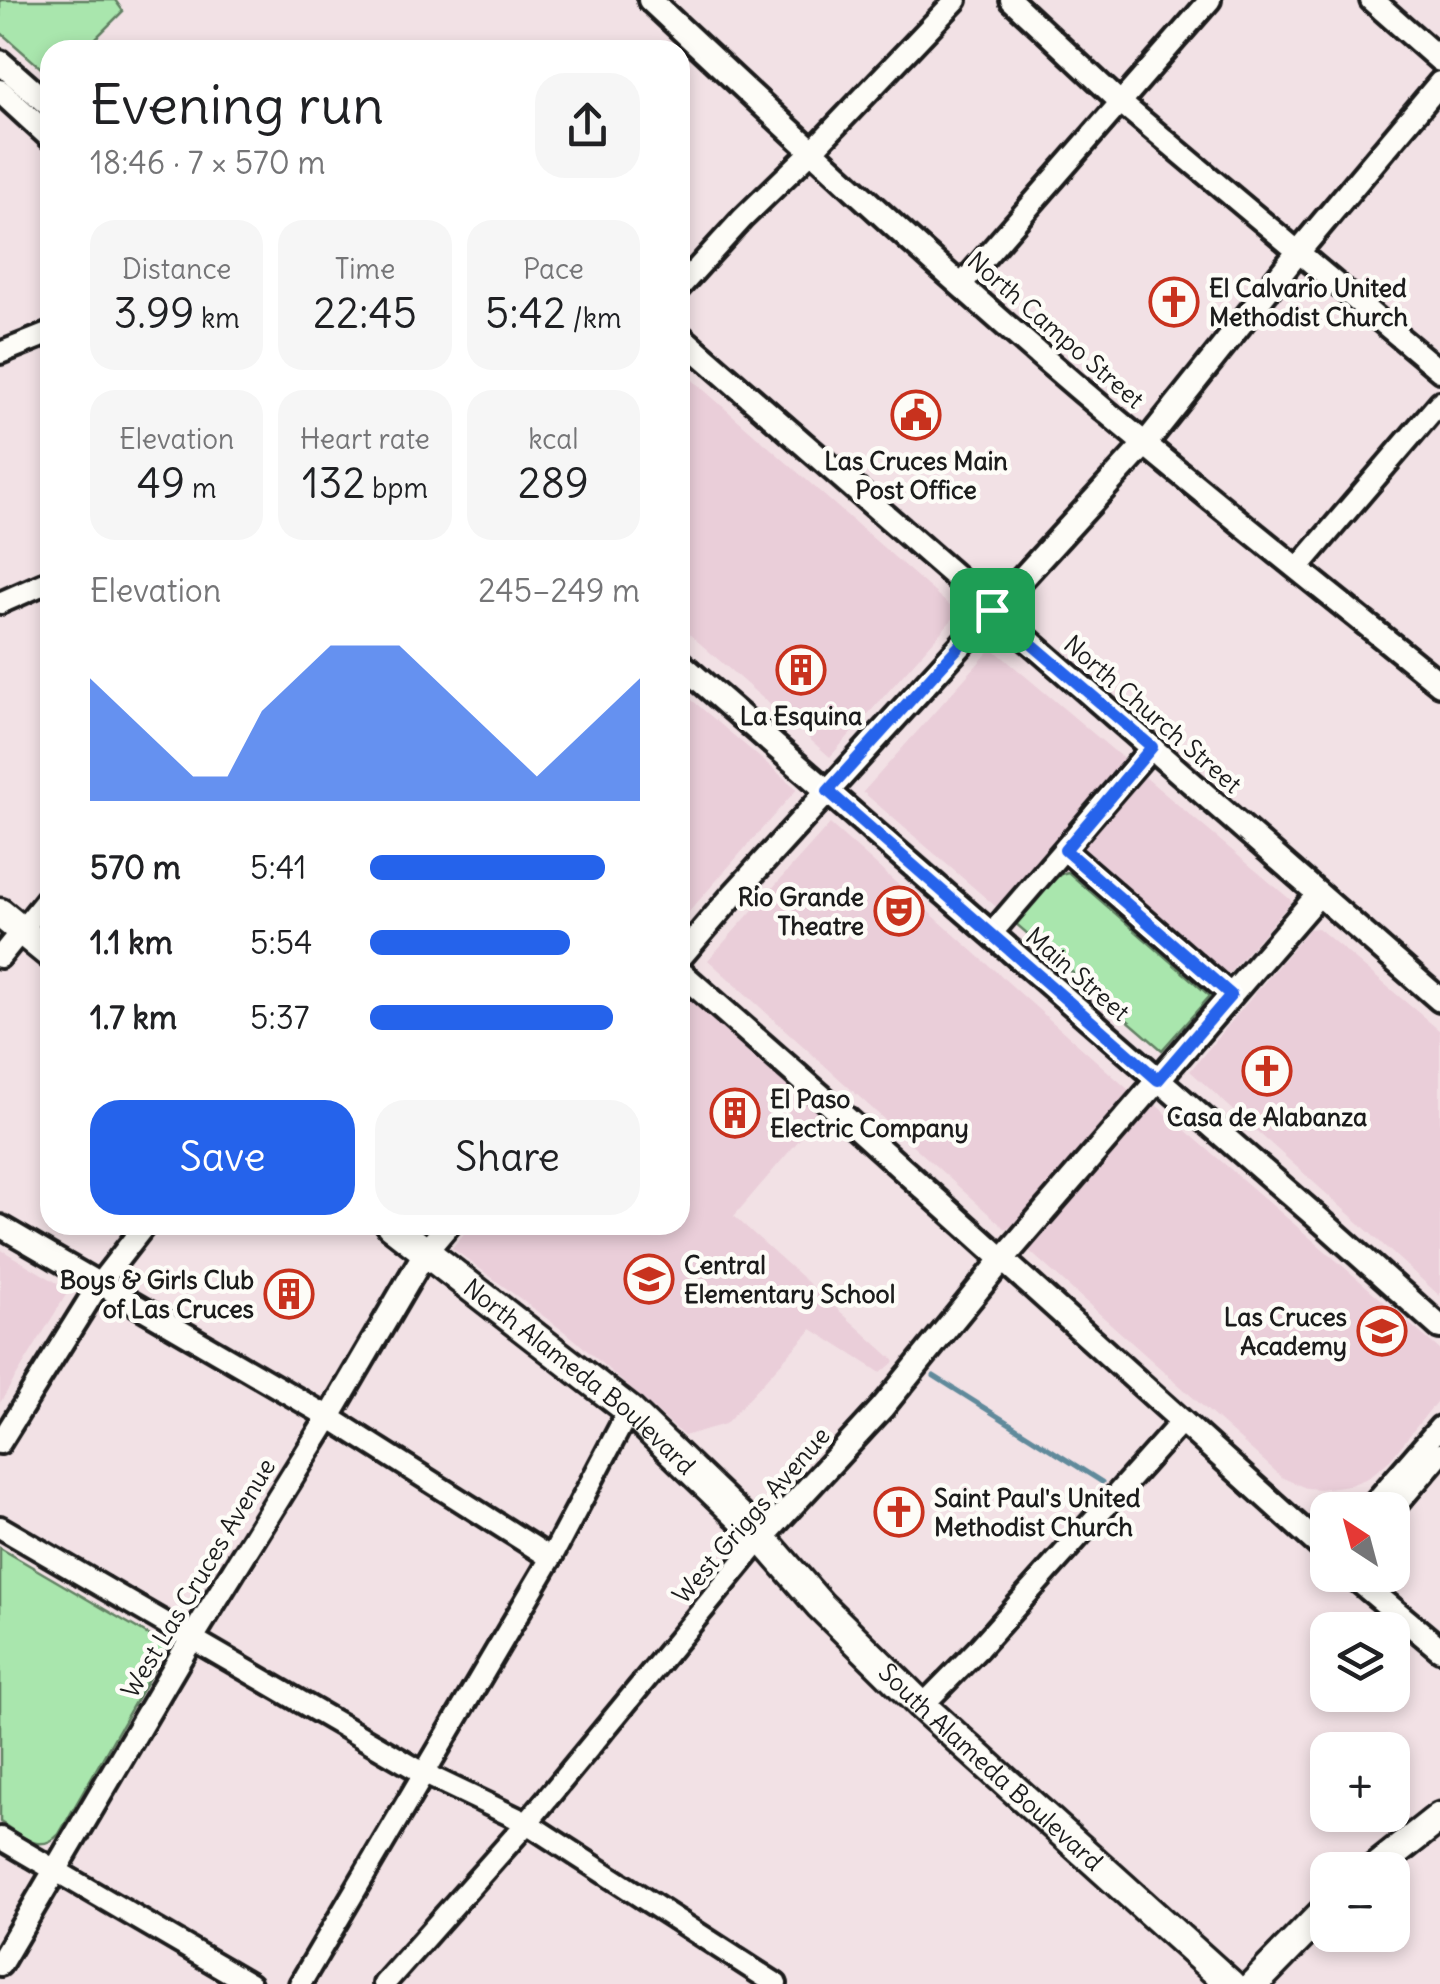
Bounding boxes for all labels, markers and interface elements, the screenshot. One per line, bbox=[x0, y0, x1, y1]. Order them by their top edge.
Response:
text: Evening run bbox=[90, 70, 384, 139]
button: share bbox=[535, 73, 640, 178]
text: 18:46 · 7 × 570 m bbox=[90, 142, 326, 183]
street label: North Campo Street bbox=[961, 245, 1151, 415]
text: Distance bbox=[122, 251, 231, 287]
text: Time bbox=[335, 251, 395, 287]
text: Pace bbox=[523, 251, 584, 287]
place label: El Calvario United Methodist Church bbox=[1209, 272, 1408, 333]
church icon: El Calvario United Methodist Church bbox=[1148, 276, 1200, 328]
text: 3.99 bbox=[113, 287, 194, 339]
text: 22:45 bbox=[313, 287, 417, 339]
text: 5:42 bbox=[485, 287, 566, 339]
text: km bbox=[194, 300, 240, 336]
text: /km bbox=[566, 300, 622, 336]
public building icon: Las Cruces Main Post Office bbox=[890, 389, 942, 441]
text: Elevation bbox=[119, 421, 234, 457]
text: Heart rate bbox=[300, 421, 430, 457]
text: kcal bbox=[528, 421, 579, 457]
place label: Las Cruces Main Post Office bbox=[824, 445, 1008, 506]
text: 49 bbox=[137, 457, 185, 509]
text: 132 bbox=[302, 457, 365, 509]
text: 289 bbox=[518, 457, 589, 509]
text: m bbox=[185, 470, 217, 506]
text: bpm bbox=[365, 470, 428, 506]
pin bbox=[950, 568, 1035, 653]
text: Elevation bbox=[90, 570, 221, 611]
text: 245–249 m bbox=[478, 570, 640, 611]
icon: arrive bbox=[965, 583, 1020, 638]
street label: North Church Street bbox=[1057, 628, 1249, 800]
building icon: La Esquina bbox=[775, 644, 827, 696]
place label: La Esquina bbox=[740, 700, 862, 732]
text: 570 m bbox=[90, 847, 181, 888]
text: 5:41 bbox=[250, 847, 307, 888]
place label: Rio Grande Theatre bbox=[738, 881, 864, 942]
theatre icon: Rio Grande Theatre bbox=[873, 885, 925, 937]
street label: Main Street bbox=[1020, 920, 1136, 1028]
text: 1.1 km bbox=[90, 922, 173, 963]
text: 5:54 bbox=[250, 922, 313, 963]
text: 1.7 km bbox=[90, 997, 177, 1038]
text: 5:37 bbox=[250, 997, 310, 1038]
church icon: Casa de Alabanza bbox=[1241, 1045, 1293, 1097]
place label: El Paso Electric Company bbox=[770, 1083, 969, 1144]
building icon: El Paso Electric Company bbox=[709, 1087, 761, 1139]
button: Save bbox=[90, 1100, 355, 1215]
button: Share bbox=[375, 1100, 640, 1215]
place label: Casa de Alabanza bbox=[1167, 1101, 1367, 1133]
place label: Central Elementary School bbox=[684, 1249, 895, 1310]
school or university icon: Central Elementary School bbox=[623, 1253, 675, 1305]
place label: Boys & Girls Club of Las Cruces bbox=[60, 1264, 254, 1325]
building icon: Boys & Girls Club of Las Cruces bbox=[263, 1268, 315, 1320]
street label: North Alameda Boulevard bbox=[457, 1271, 702, 1481]
place label: Las Cruces Academy bbox=[1224, 1301, 1347, 1362]
school or university icon: Las Cruces Academy bbox=[1356, 1305, 1408, 1357]
street label: West Griggs Avenue bbox=[665, 1420, 837, 1610]
street label: West Las Cruces Avenue bbox=[114, 1452, 282, 1704]
place label: Saint Paul's United Methodist Church bbox=[934, 1482, 1141, 1543]
church icon: Saint Paul's United Methodist Church bbox=[873, 1486, 925, 1538]
north arrow bbox=[1310, 1492, 1410, 1592]
map controls bbox=[1310, 1492, 1410, 1952]
button: layers bbox=[1310, 1612, 1410, 1712]
street label: South Alameda Boulevard bbox=[872, 1656, 1110, 1877]
button: + bbox=[1310, 1732, 1410, 1832]
button: − bbox=[1310, 1852, 1410, 1952]

